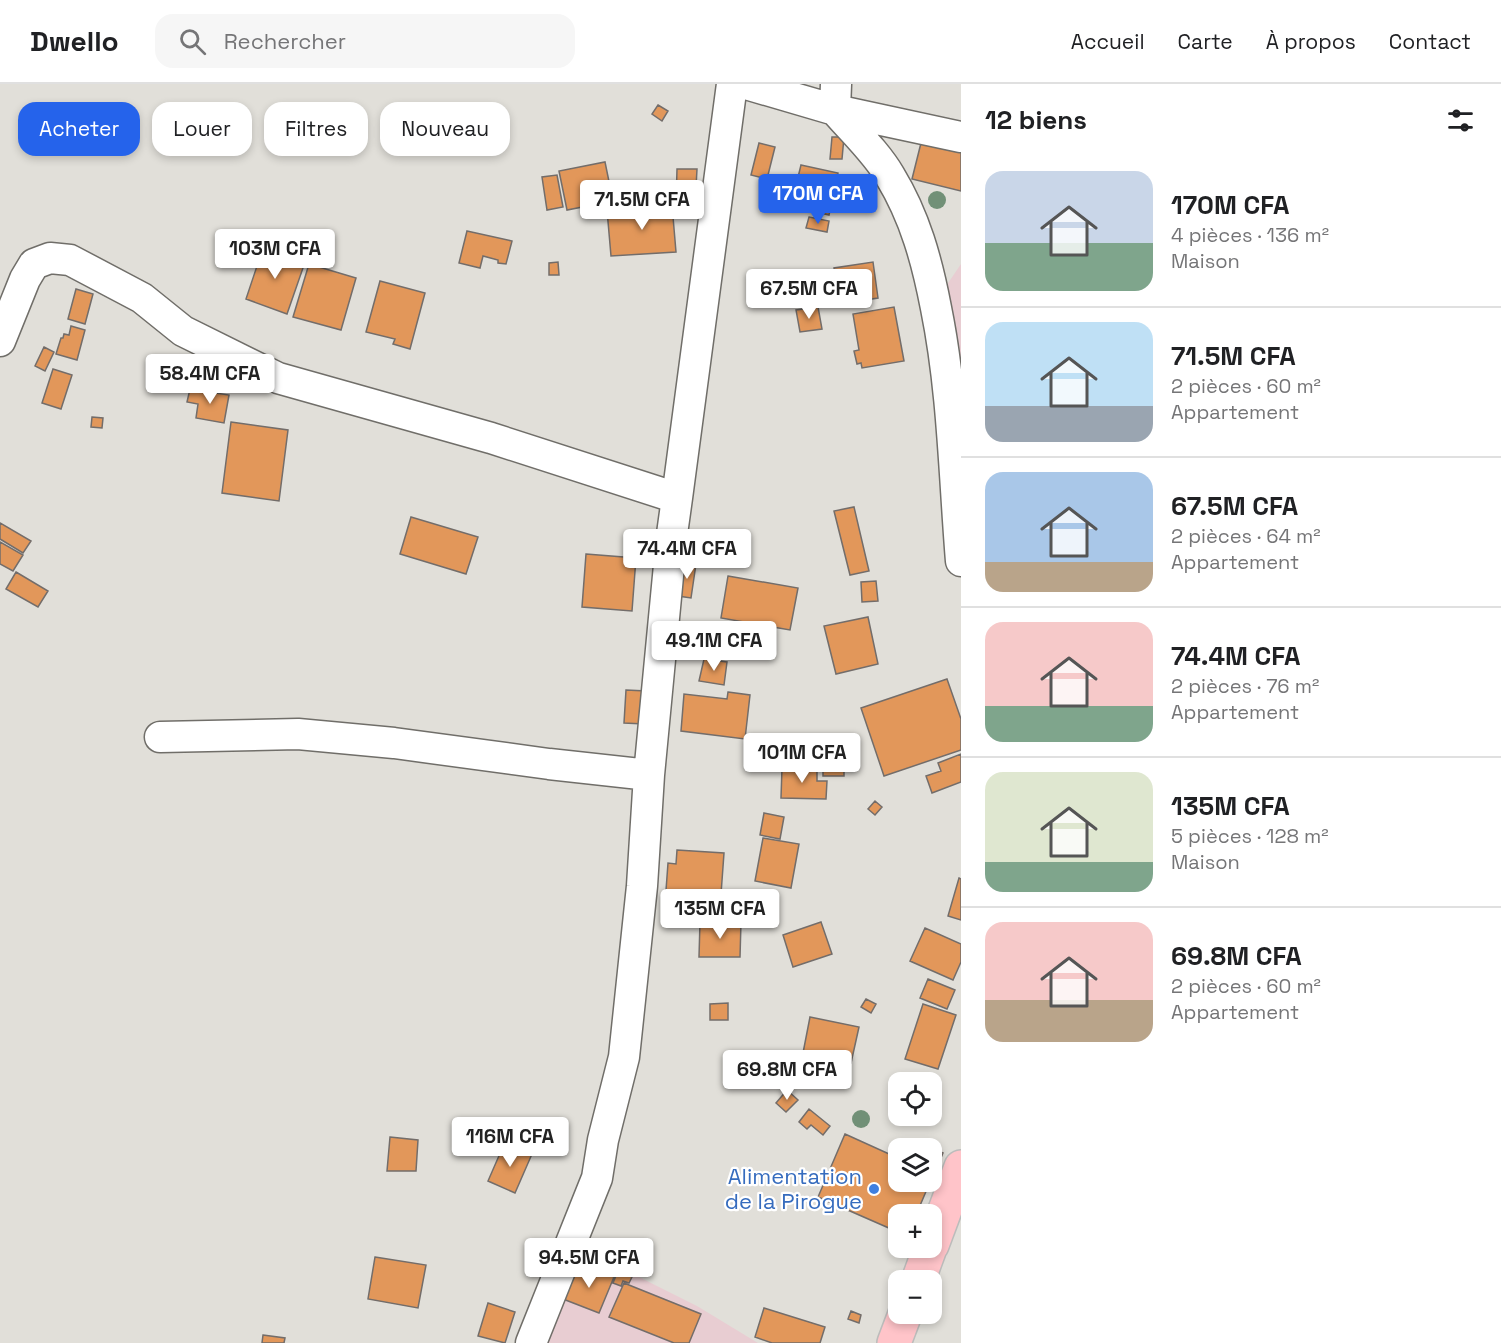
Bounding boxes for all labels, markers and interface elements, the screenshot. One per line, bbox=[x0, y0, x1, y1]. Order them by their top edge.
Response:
search box bbox=[155, 14, 575, 68]
text: Dwello bbox=[30, 23, 119, 59]
icon: search bbox=[176, 25, 209, 58]
text: Rechercher bbox=[224, 27, 346, 55]
text: Accueil bbox=[1071, 28, 1145, 55]
text: Carte bbox=[1178, 28, 1233, 55]
text: À propos bbox=[1266, 28, 1356, 55]
text: Contact bbox=[1389, 28, 1471, 55]
chip: Acheter bbox=[18, 102, 140, 156]
chip: Louer bbox=[152, 102, 252, 156]
chip: Filtres bbox=[264, 102, 368, 156]
chip: Nouveau bbox=[380, 102, 510, 156]
text: 12 biens bbox=[985, 103, 1087, 137]
icon: filters bbox=[1444, 104, 1477, 137]
pin: 170M CFA bbox=[756, 174, 880, 225]
pin: 71.5M CFA bbox=[573, 180, 711, 231]
text: 170M CFA bbox=[772, 180, 864, 206]
text: 71.5M CFA bbox=[594, 186, 690, 212]
text: 170M CFA bbox=[1171, 188, 1289, 222]
icon: home bbox=[1033, 195, 1105, 267]
text: 4 pièces · 136 m² bbox=[1171, 222, 1329, 248]
pin: 103M CFA bbox=[213, 229, 337, 280]
text: 103M CFA bbox=[229, 235, 321, 261]
text: Maison bbox=[1171, 248, 1240, 274]
pin: 67.5M CFA bbox=[740, 269, 878, 320]
text: 67.5M CFA bbox=[760, 275, 858, 301]
text: 71.5M CFA bbox=[1171, 339, 1296, 373]
icon: home bbox=[1033, 346, 1105, 418]
pin: 58.4M CFA bbox=[141, 354, 279, 405]
text: 58.4M CFA bbox=[160, 360, 260, 386]
text: 2 pièces · 60 m² bbox=[1171, 373, 1321, 399]
text: Appartement bbox=[1171, 399, 1299, 425]
text: 67.5M CFA bbox=[1171, 489, 1298, 523]
icon: home bbox=[1033, 496, 1105, 568]
text: 2 pièces · 64 m² bbox=[1171, 523, 1321, 549]
pin: 74.4M CFA bbox=[618, 529, 756, 580]
text: 74.4M CFA bbox=[637, 535, 737, 561]
text: Appartement bbox=[1171, 549, 1299, 575]
pin: 49.1M CFA bbox=[645, 621, 783, 672]
text: 49.1M CFA bbox=[666, 627, 762, 653]
text: 74.4M CFA bbox=[1171, 639, 1301, 673]
icon: home bbox=[1033, 646, 1105, 718]
text: 2 pièces · 76 m² bbox=[1171, 673, 1319, 699]
text: Appartement bbox=[1171, 699, 1299, 725]
pin: 101M CFA bbox=[740, 733, 864, 784]
text: 101M CFA bbox=[757, 739, 847, 765]
text: 135M CFA bbox=[1171, 789, 1290, 823]
icon: home bbox=[1033, 796, 1105, 868]
text: 5 pièces · 128 m² bbox=[1171, 823, 1329, 849]
text: Maison bbox=[1171, 849, 1240, 875]
pin: 135M CFA bbox=[658, 889, 782, 940]
text: 135M CFA bbox=[674, 895, 766, 921]
text: 69.8M CFA bbox=[1171, 939, 1302, 973]
icon: home bbox=[1033, 946, 1105, 1018]
text: 2 pièces · 60 m² bbox=[1171, 973, 1321, 999]
text: Appartement bbox=[1171, 999, 1299, 1025]
pin: 69.8M CFA bbox=[718, 1050, 856, 1101]
text: 69.8M CFA bbox=[737, 1056, 837, 1082]
map controls bbox=[888, 1072, 942, 1324]
button: locate bbox=[888, 1072, 942, 1126]
pin: 116M CFA bbox=[448, 1117, 572, 1168]
text: 116M CFA bbox=[466, 1123, 554, 1149]
button: layers bbox=[888, 1138, 942, 1192]
place label: Alimentation de la Pirogue bbox=[725, 1162, 862, 1215]
marker: Alimentation de la Pirogue bbox=[867, 1182, 881, 1196]
button: + bbox=[888, 1204, 942, 1258]
pin: 94.5M CFA bbox=[520, 1238, 658, 1289]
text: 94.5M CFA bbox=[538, 1244, 640, 1270]
button: − bbox=[888, 1270, 942, 1324]

